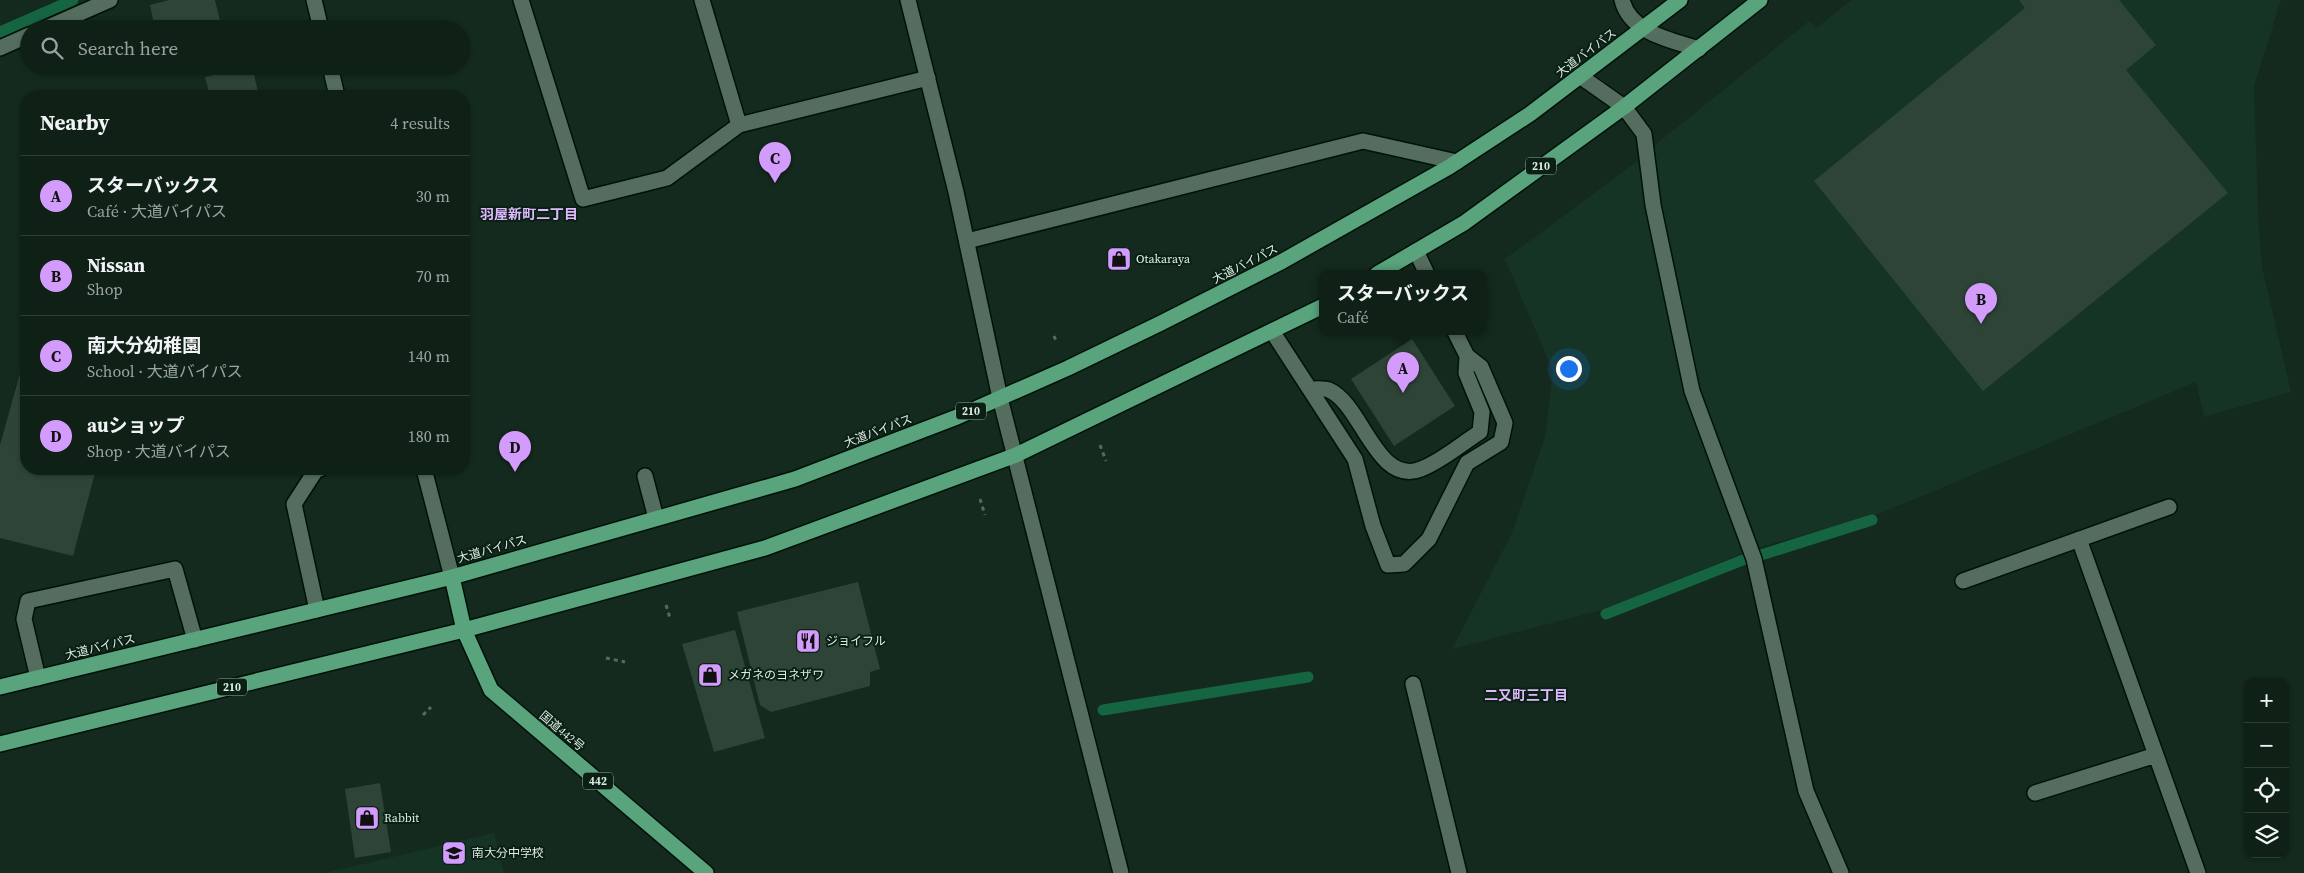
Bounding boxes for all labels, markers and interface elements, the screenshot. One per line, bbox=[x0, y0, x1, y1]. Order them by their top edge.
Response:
search box bbox=[20, 20, 470, 75]
street label: 大道バイパス bbox=[1553, 25, 1619, 81]
icon: search bbox=[38, 34, 66, 62]
text: Search here bbox=[78, 35, 178, 61]
text: Nearby bbox=[40, 108, 110, 137]
text: 4 results bbox=[390, 112, 450, 134]
pin: C bbox=[759, 142, 791, 183]
road number: 210 bbox=[1526, 158, 1556, 175]
text: スターバックス bbox=[87, 172, 219, 198]
text: A bbox=[51, 185, 61, 207]
text: 30 m bbox=[416, 185, 450, 207]
text: Café · 大道バイパス bbox=[87, 200, 227, 222]
district label: 羽屋新町二丁目 bbox=[480, 204, 578, 224]
street label: 大道バイパス bbox=[1209, 241, 1281, 287]
shop icon: Otakaraya bbox=[1106, 246, 1132, 272]
place label: Otakaraya bbox=[1136, 251, 1191, 267]
text: Nissan bbox=[87, 252, 145, 278]
text: B bbox=[51, 265, 61, 287]
text: 70 m bbox=[416, 265, 450, 287]
popup bbox=[1319, 270, 1487, 335]
text: Shop bbox=[87, 278, 123, 300]
text: スターバックス bbox=[1337, 280, 1469, 306]
pin: B bbox=[1965, 283, 1997, 324]
text: Café bbox=[1337, 306, 1369, 328]
text: 南大分幼稚園 bbox=[87, 332, 201, 358]
text: C bbox=[51, 345, 61, 367]
text: 140 m bbox=[408, 345, 450, 367]
pin: A bbox=[1387, 352, 1419, 393]
your location bbox=[1556, 356, 1582, 382]
text: School · 大道バイパス bbox=[87, 360, 243, 382]
road number: 210 bbox=[956, 402, 986, 420]
street label: 大道バイパス bbox=[842, 411, 914, 451]
text: auショップ bbox=[87, 412, 184, 438]
text: D bbox=[50, 425, 62, 447]
text: 180 m bbox=[408, 425, 450, 447]
pin: D bbox=[499, 431, 531, 472]
text: Shop · 大道バイパス bbox=[87, 440, 231, 462]
street label: 大道バイパス bbox=[455, 531, 529, 567]
restaurant icon: ジョイフル bbox=[795, 628, 821, 654]
street label: 大道バイパス bbox=[63, 631, 137, 663]
place label: ジョイフル bbox=[826, 633, 886, 649]
shop icon: メガネのヨネザワ bbox=[697, 662, 723, 688]
place label: メガネのヨネザワ bbox=[728, 667, 824, 683]
map controls bbox=[2244, 678, 2289, 858]
button: + bbox=[2244, 678, 2289, 723]
road number: 210 bbox=[217, 679, 247, 696]
district label: 二又町三丁目 bbox=[1484, 685, 1568, 705]
street label: 国道442号 bbox=[536, 708, 588, 754]
button: − bbox=[2244, 723, 2289, 768]
button: locate bbox=[2244, 768, 2289, 813]
road number: 442 bbox=[583, 772, 613, 789]
shop icon: Rabbit bbox=[354, 805, 380, 831]
place label: Rabbit bbox=[384, 810, 419, 826]
button: layers bbox=[2244, 813, 2289, 858]
school or university icon: 南大分中学校 bbox=[441, 840, 467, 866]
place label: 南大分中学校 bbox=[472, 845, 544, 861]

